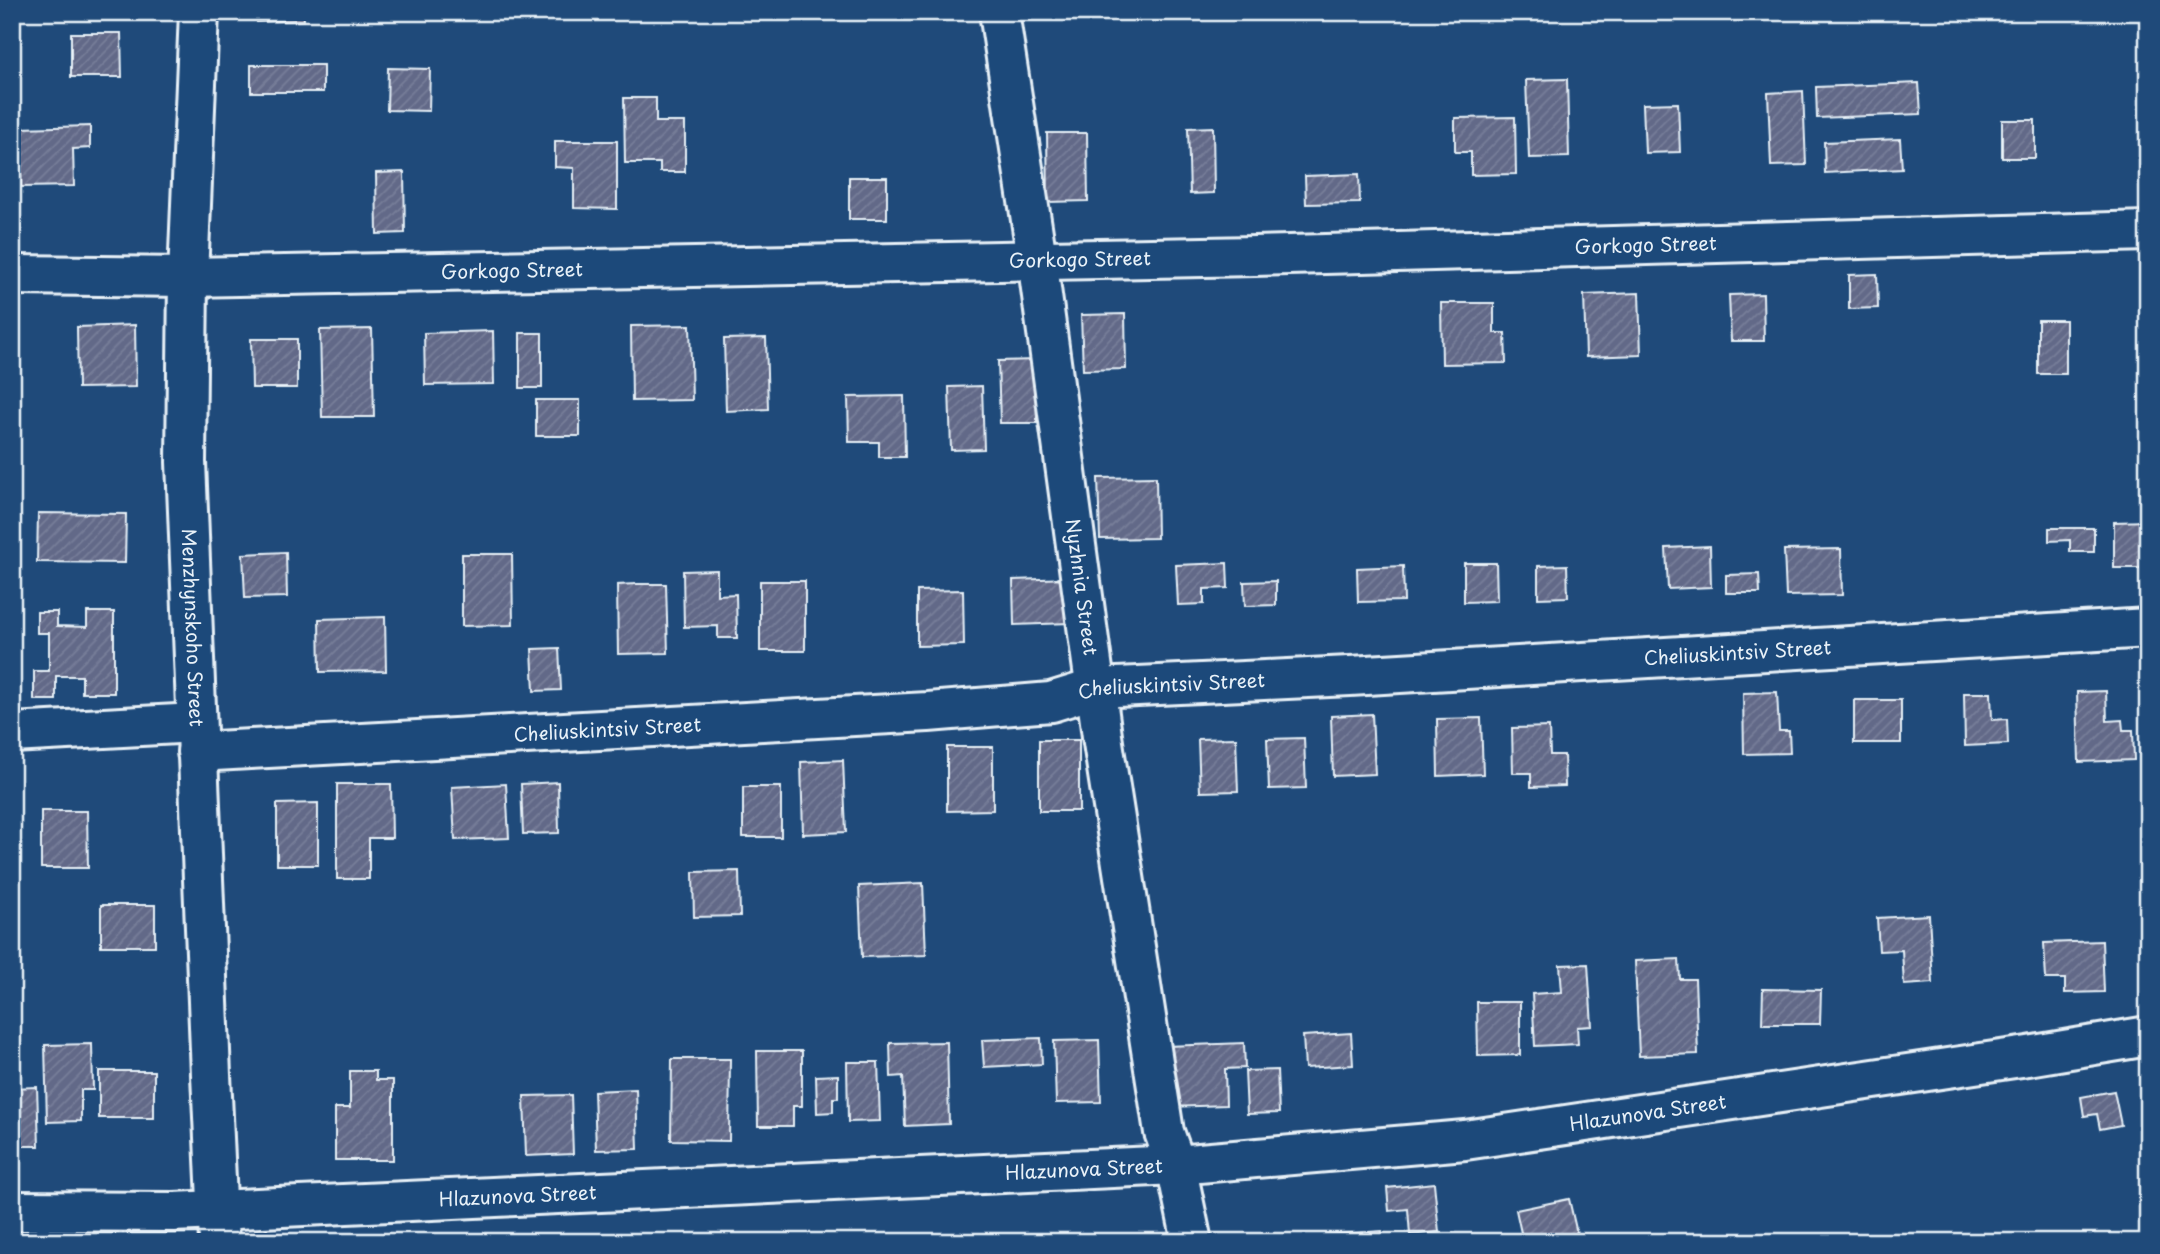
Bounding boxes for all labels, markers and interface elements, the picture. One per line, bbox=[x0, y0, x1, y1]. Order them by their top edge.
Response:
street label: Gorkogo Street bbox=[1574, 228, 1717, 260]
street label: Gorkogo Street bbox=[1008, 243, 1151, 274]
street label: Gorkogo Street bbox=[441, 254, 583, 285]
street label: Nyzhnia Street bbox=[1060, 517, 1106, 657]
street label: Menzhynskoho Street bbox=[176, 528, 212, 728]
street label: Cheliuskintsiv Street bbox=[1643, 632, 1832, 671]
street label: Cheliuskintsiv Street bbox=[1074, 665, 1266, 706]
street label: Cheliuskintsiv Street bbox=[513, 709, 702, 748]
street label: Hlazunova Street bbox=[1568, 1086, 1728, 1137]
street label: Hlazunova Street bbox=[1005, 1151, 1164, 1186]
street label: Hlazunova Street bbox=[438, 1177, 597, 1213]

